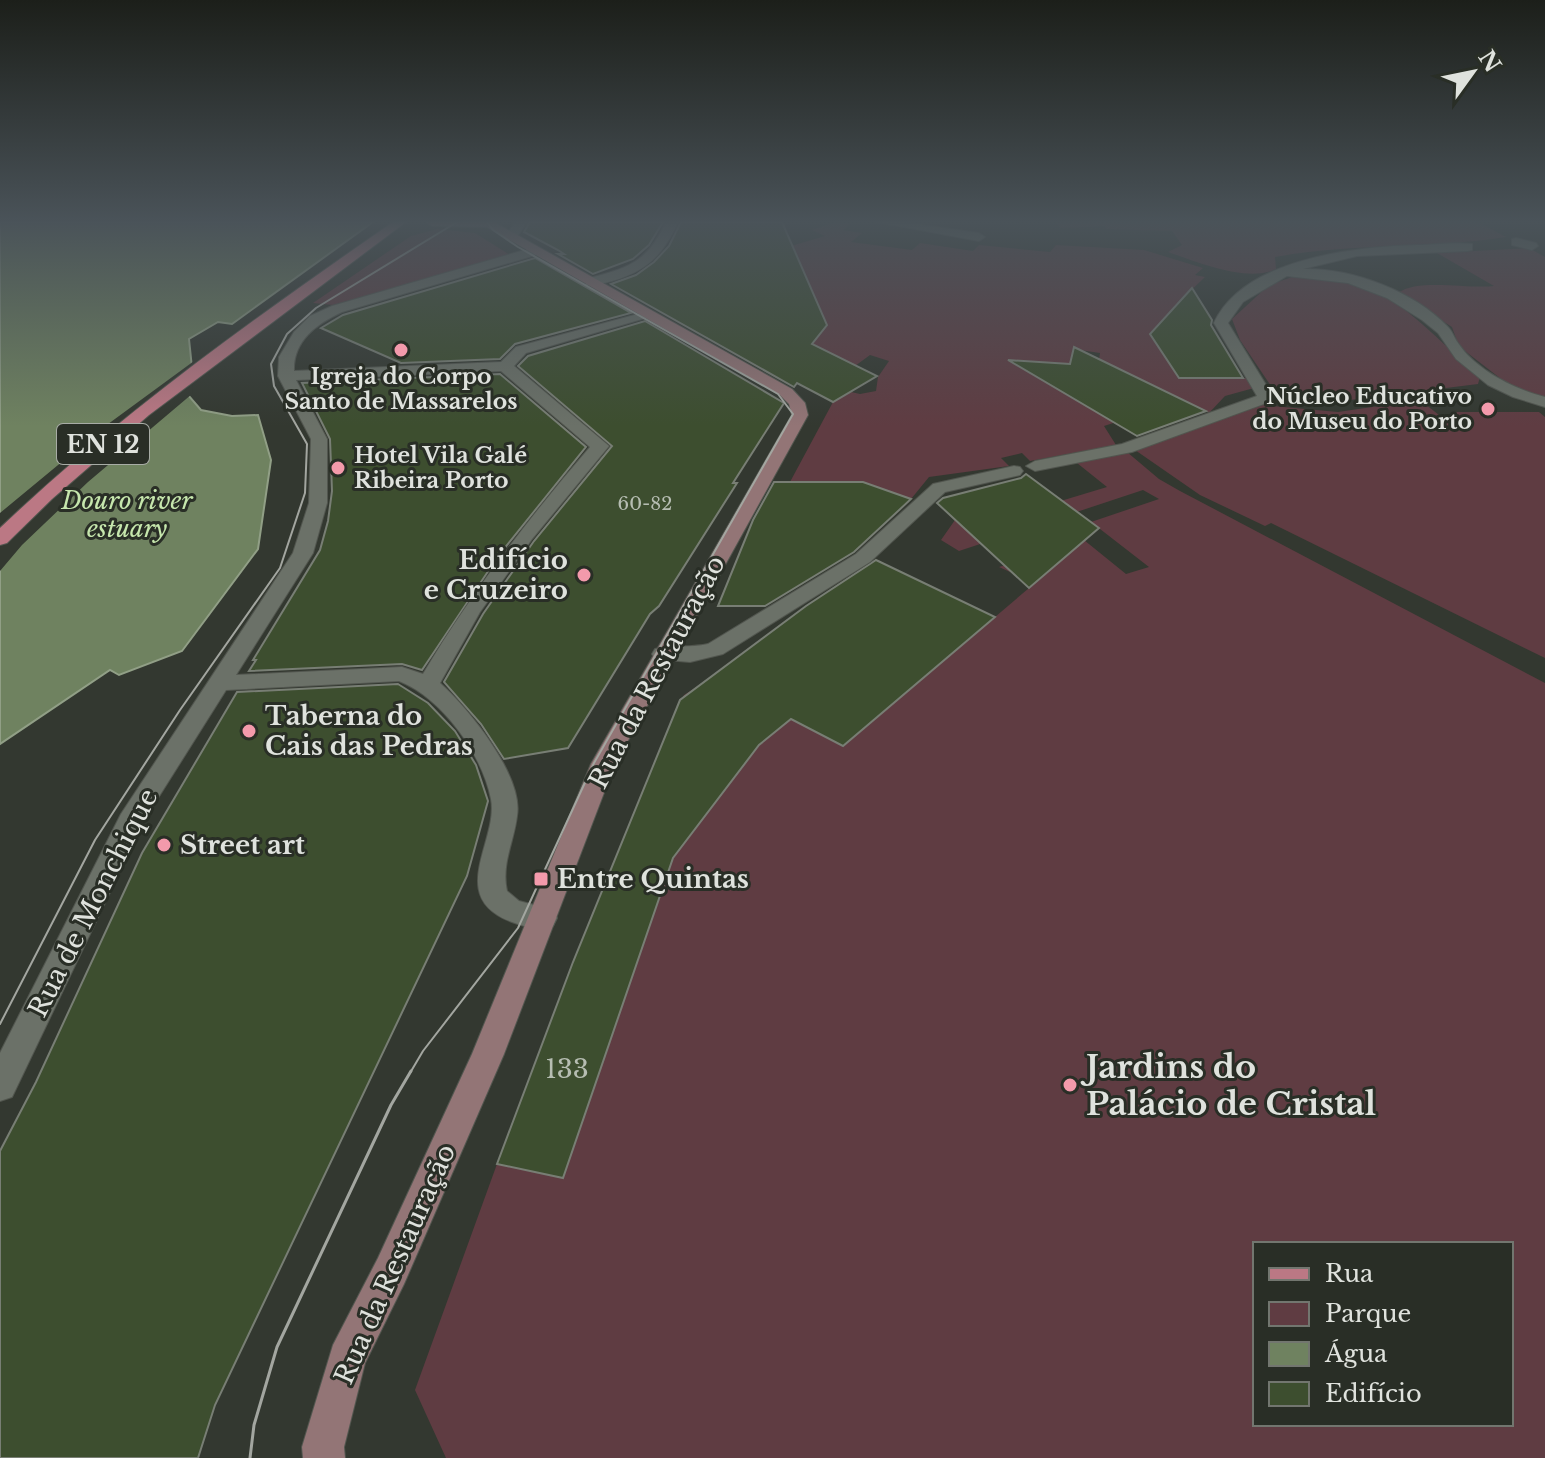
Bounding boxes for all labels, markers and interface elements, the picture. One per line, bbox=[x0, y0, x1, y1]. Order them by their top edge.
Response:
north arrow bbox=[1433, 32, 1513, 112]
text: N bbox=[1472, 45, 1506, 78]
marker: Igreja do Corpo Santo de Massarelos bbox=[392, 341, 410, 359]
place label: Igreja do Corpo Santo de Massarelos bbox=[284, 363, 518, 415]
place label: Núcleo Educativo do Museu do Porto bbox=[1252, 383, 1472, 435]
marker: Núcleo Educativo do Museu do Porto bbox=[1479, 400, 1497, 418]
road number: EN 12 bbox=[57, 424, 149, 464]
place label: Hotel Vila Galé Ribeira Porto bbox=[354, 442, 527, 494]
marker: Hotel Vila Galé Ribeira Porto bbox=[329, 459, 347, 477]
water label: Douro river estuary bbox=[60, 486, 193, 543]
house number: 60-82 bbox=[618, 493, 672, 515]
place label: Edifício e Cruzeiro bbox=[424, 544, 568, 606]
street label: Rua da Restauração bbox=[582, 550, 732, 794]
marker: Edifício e Cruzeiro bbox=[575, 566, 593, 584]
place label: Taberna do Cais das Pedras bbox=[265, 700, 473, 762]
marker: Taberna do Cais das Pedras bbox=[240, 722, 258, 740]
street label: Rua de Monchique bbox=[22, 783, 164, 1023]
place label: Street art bbox=[180, 829, 305, 861]
marker: Street art bbox=[155, 836, 173, 854]
place label: Entre Quintas bbox=[557, 863, 749, 895]
marker: Entre Quintas bbox=[532, 870, 550, 888]
place label: Jardins do Palácio de Cristal bbox=[1080, 1047, 1376, 1124]
house number: 133 bbox=[545, 1053, 589, 1085]
marker: Jardins do Palácio de Cristal bbox=[1061, 1076, 1079, 1094]
street label: Rua da Restauração bbox=[328, 1139, 462, 1389]
legend bbox=[1253, 1242, 1513, 1426]
text: Rua bbox=[1325, 1259, 1374, 1288]
text: Parque bbox=[1325, 1299, 1411, 1328]
text: Água bbox=[1324, 1339, 1388, 1368]
text: Edifício bbox=[1325, 1379, 1422, 1408]

